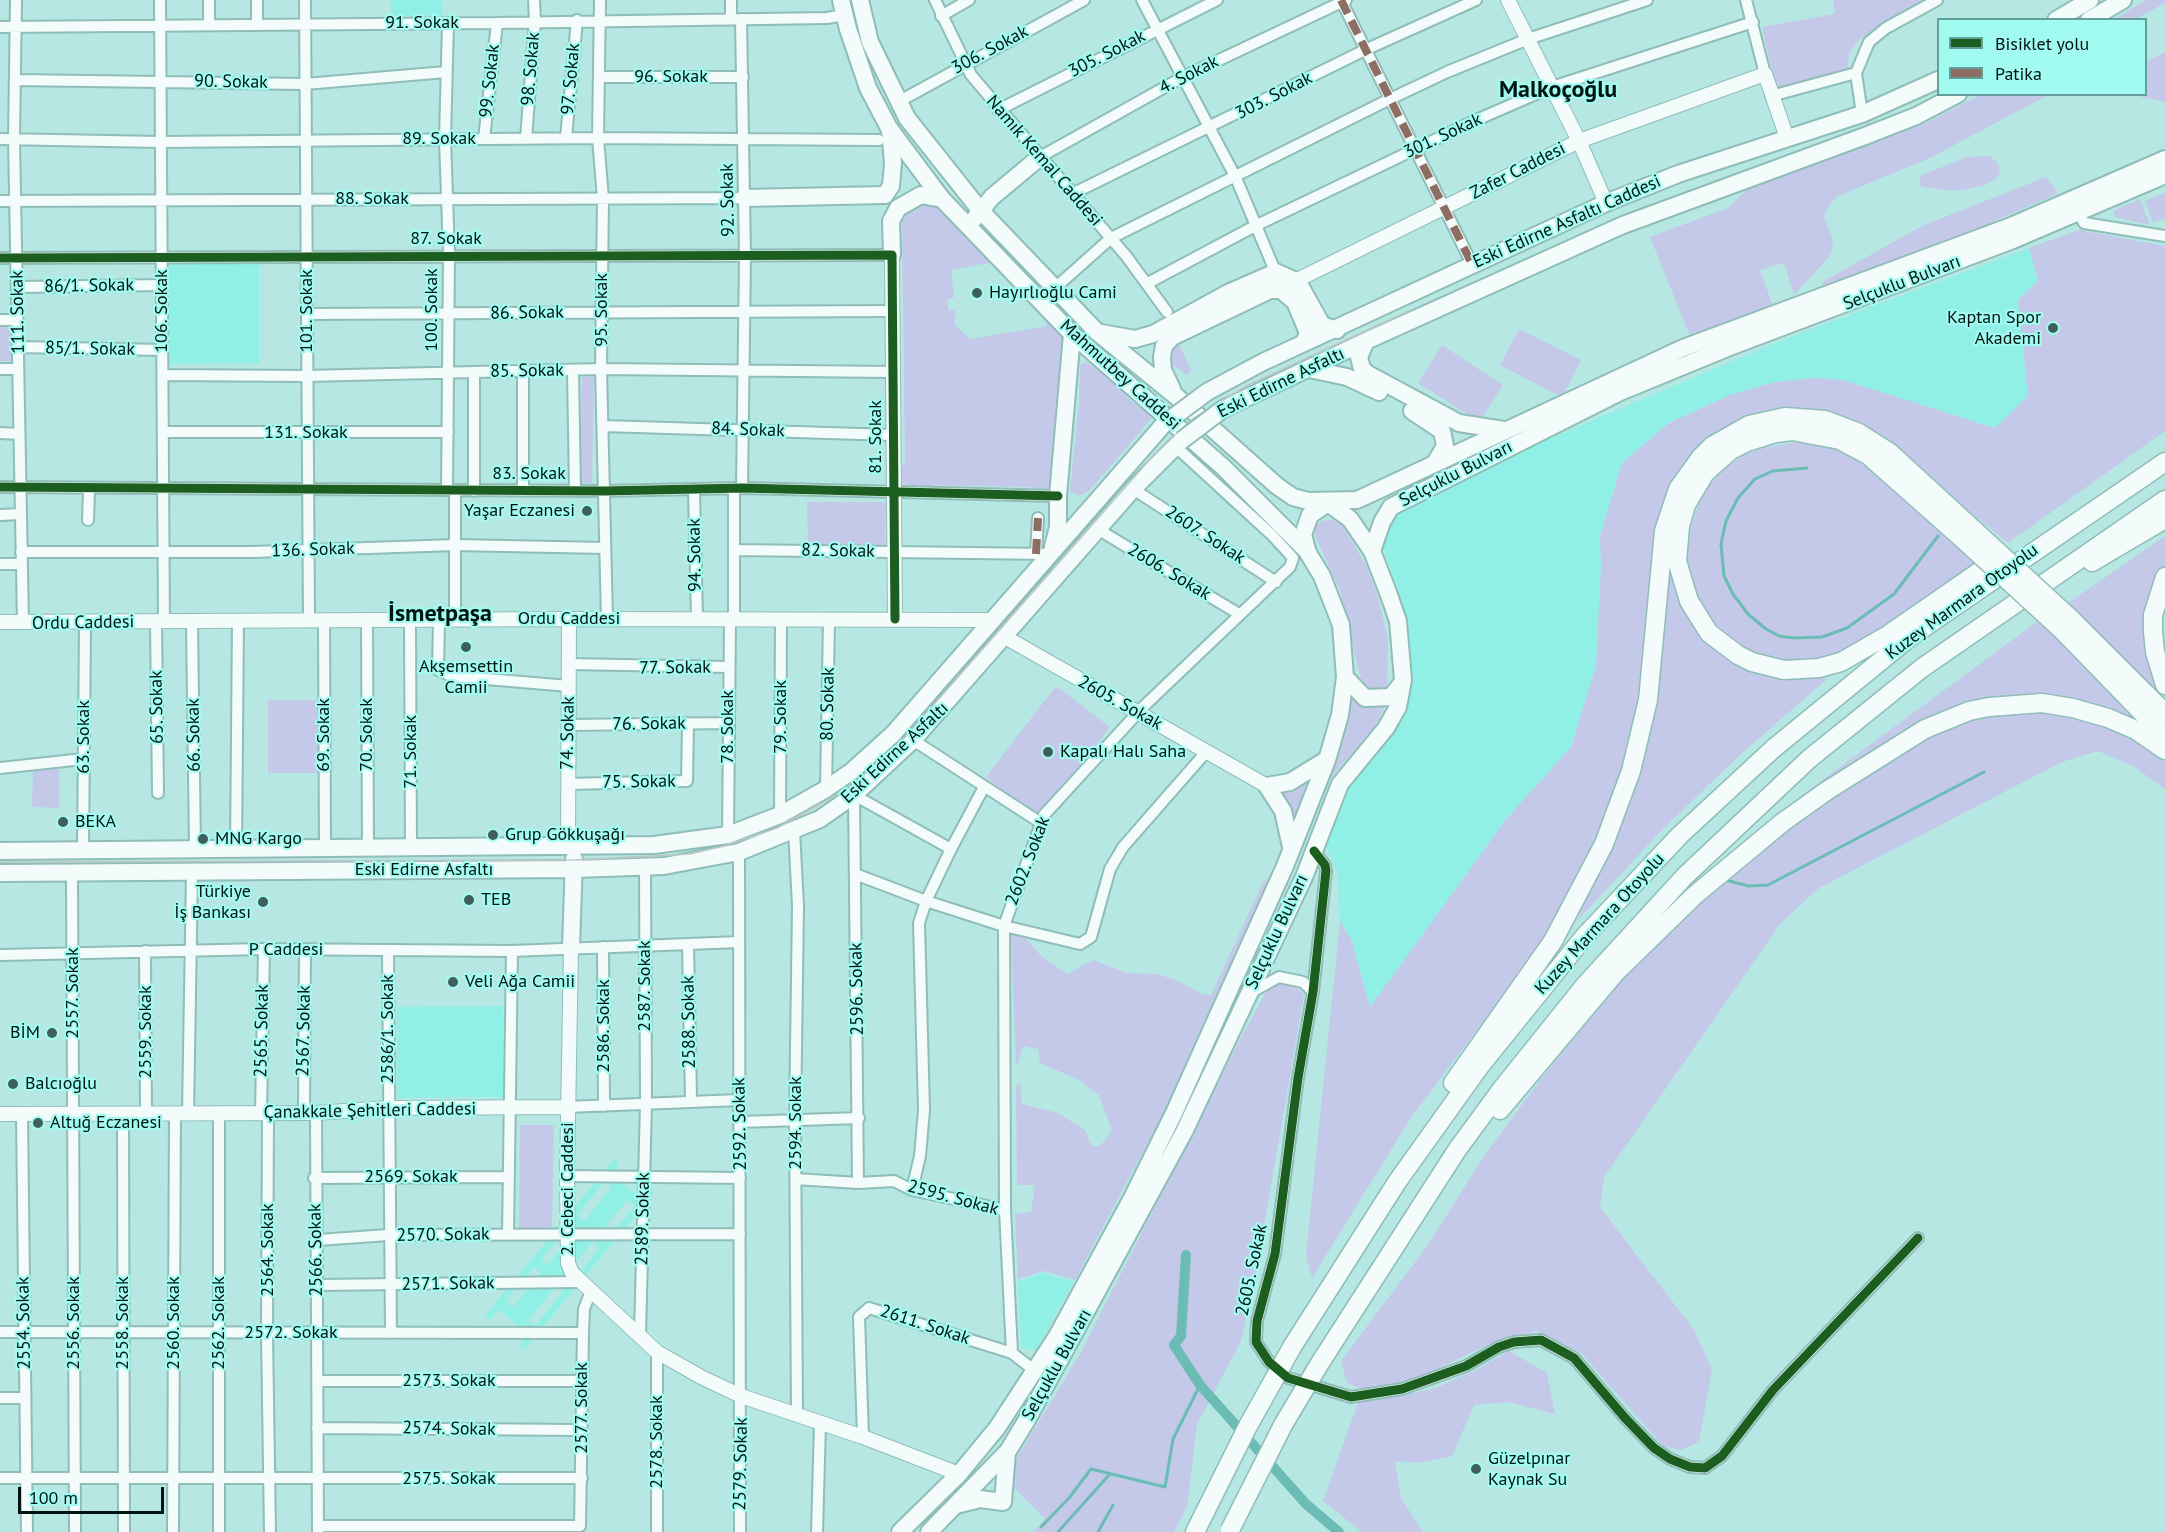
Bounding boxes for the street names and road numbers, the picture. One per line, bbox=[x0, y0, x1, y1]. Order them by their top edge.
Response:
street label: 91. Sokak bbox=[385, 12, 459, 34]
street label: 306. Sokak bbox=[948, 21, 1032, 79]
street label: 305. Sokak bbox=[1065, 25, 1149, 83]
street label: 98. Sokak bbox=[517, 31, 545, 107]
street label: 97. Sokak bbox=[557, 42, 585, 116]
street label: 99. Sokak bbox=[475, 43, 505, 119]
street label: 4. Sokak bbox=[1156, 51, 1222, 99]
street label: 96. Sokak bbox=[634, 66, 708, 88]
street label: 303. Sokak bbox=[1232, 67, 1316, 125]
street label: 90. Sokak bbox=[194, 71, 268, 93]
street label: Namık Kemal Caddesi bbox=[981, 91, 1107, 231]
street label: 301. Sokak bbox=[1401, 109, 1485, 163]
street label: 89. Sokak bbox=[402, 128, 476, 150]
street label: Zafer Caddesi bbox=[1467, 138, 1569, 204]
street label: 92. Sokak bbox=[717, 163, 739, 237]
street label: Eski Edirne Asfaltı Caddesi bbox=[1470, 171, 1664, 273]
street label: 88. Sokak bbox=[335, 188, 409, 210]
street label: 87. Sokak bbox=[410, 228, 482, 250]
street label: Selçuklu Bulvarı bbox=[1840, 251, 1964, 315]
street label: 100. Sokak bbox=[421, 268, 443, 352]
street label: 106. Sokak bbox=[151, 269, 173, 353]
street label: 101. Sokak bbox=[296, 269, 318, 353]
street label: 111. Sokak bbox=[6, 270, 30, 354]
street label: 95. Sokak bbox=[591, 273, 613, 347]
street label: 86/1. Sokak bbox=[44, 274, 134, 298]
street label: 86. Sokak bbox=[490, 302, 564, 324]
street label: Mahmutbey Caddesi bbox=[1055, 315, 1185, 435]
street label: 85/1. Sokak bbox=[45, 337, 135, 361]
street label: Eski Edirne Asfaltı bbox=[1214, 343, 1348, 423]
street label: 85. Sokak bbox=[490, 360, 564, 382]
street label: 81. Sokak bbox=[865, 400, 887, 474]
street label: 84. Sokak bbox=[711, 418, 785, 442]
street label: 131. Sokak bbox=[264, 422, 348, 444]
street label: Selçuklu Bulvarı bbox=[1396, 436, 1516, 512]
street label: 83. Sokak bbox=[492, 463, 566, 485]
street label: 2607. Sokak bbox=[1161, 501, 1249, 569]
street label: 94. Sokak bbox=[684, 518, 706, 592]
street label: 136. Sokak bbox=[271, 538, 355, 562]
street label: 2606. Sokak bbox=[1123, 539, 1215, 605]
street label: Kuzey Marmara Otoyolu bbox=[1882, 539, 2042, 665]
street label: 82. Sokak bbox=[801, 540, 875, 562]
street label: Ordu Caddesi bbox=[518, 608, 620, 630]
street label: Ordu Caddesi bbox=[32, 611, 134, 635]
street label: 77. Sokak bbox=[639, 657, 711, 679]
street label: 80. Sokak bbox=[817, 667, 839, 741]
street label: 65. Sokak bbox=[146, 670, 168, 744]
street label: 2605. Sokak bbox=[1074, 671, 1166, 735]
street label: 79. Sokak bbox=[770, 680, 792, 754]
street label: 78. Sokak bbox=[717, 690, 739, 764]
street label: 74. Sokak bbox=[557, 696, 579, 770]
street label: 66. Sokak bbox=[183, 698, 205, 772]
street label: 69. Sokak bbox=[313, 698, 335, 772]
street label: 70. Sokak bbox=[356, 698, 378, 772]
street label: Eski Edirne Asfaltı bbox=[837, 698, 953, 808]
street label: 63. Sokak bbox=[73, 700, 95, 774]
street label: 76. Sokak bbox=[612, 713, 686, 735]
street label: 71. Sokak bbox=[400, 715, 422, 789]
street label: 75. Sokak bbox=[602, 771, 676, 793]
street label: 2602. Sokak bbox=[1001, 814, 1055, 908]
street label: Kuzey Marmara Otoyolu bbox=[1531, 849, 1669, 999]
street label: Eski Edirne Asfaltı bbox=[355, 859, 493, 881]
street label: Selçuklu Bulvarı bbox=[1241, 871, 1313, 993]
street label: P Caddesi bbox=[249, 939, 323, 961]
street label: 2587. Sokak bbox=[634, 940, 656, 1032]
street label: 2596. Sokak bbox=[845, 942, 869, 1036]
street label: 2557. Sokak bbox=[62, 947, 84, 1039]
street label: 2586/1. Sokak bbox=[377, 974, 399, 1084]
street label: 2588. Sokak bbox=[677, 975, 701, 1069]
street label: 2586. Sokak bbox=[593, 979, 615, 1073]
street label: 2565. Sokak bbox=[250, 984, 274, 1078]
street label: 2559. Sokak bbox=[135, 985, 157, 1079]
street label: 2567. Sokak bbox=[292, 985, 316, 1077]
street label: 2594. Sokak bbox=[785, 1076, 807, 1170]
street label: 2592. Sokak bbox=[728, 1077, 752, 1171]
street label: Çanakkale Şehitleri Caddesi bbox=[264, 1098, 476, 1124]
street label: 2. Cebeci Caddesi bbox=[557, 1122, 579, 1256]
street label: 2569. Sokak bbox=[364, 1166, 458, 1188]
street label: 2589. Sokak bbox=[631, 1172, 655, 1266]
street label: 2595. Sokak bbox=[905, 1175, 1001, 1221]
street label: 2564. Sokak bbox=[257, 1203, 279, 1297]
street label: 2566. Sokak bbox=[304, 1203, 328, 1297]
street label: 2605. Sokak bbox=[1232, 1222, 1272, 1318]
street label: 2570. Sokak bbox=[396, 1223, 490, 1247]
street label: 2571. Sokak bbox=[401, 1272, 495, 1296]
street label: 2554. Sokak bbox=[12, 1276, 36, 1370]
street label: 2556. Sokak bbox=[63, 1276, 85, 1370]
street label: 2558. Sokak bbox=[112, 1276, 134, 1370]
street label: 2560. Sokak bbox=[163, 1276, 185, 1370]
street label: 2562. Sokak bbox=[208, 1276, 230, 1370]
street label: 2611. Sokak bbox=[877, 1300, 973, 1350]
street label: Selçuklu Bulvarı bbox=[1017, 1305, 1097, 1425]
street label: 2572. Sokak bbox=[244, 1322, 338, 1344]
street label: 2577. Sokak bbox=[571, 1362, 593, 1454]
street label: 2573. Sokak bbox=[402, 1370, 496, 1392]
street label: 2578. Sokak bbox=[646, 1395, 668, 1489]
street label: 2574. Sokak bbox=[402, 1417, 496, 1441]
street label: 2579. Sokak bbox=[729, 1417, 753, 1511]
street label: 2575. Sokak bbox=[402, 1468, 496, 1490]

